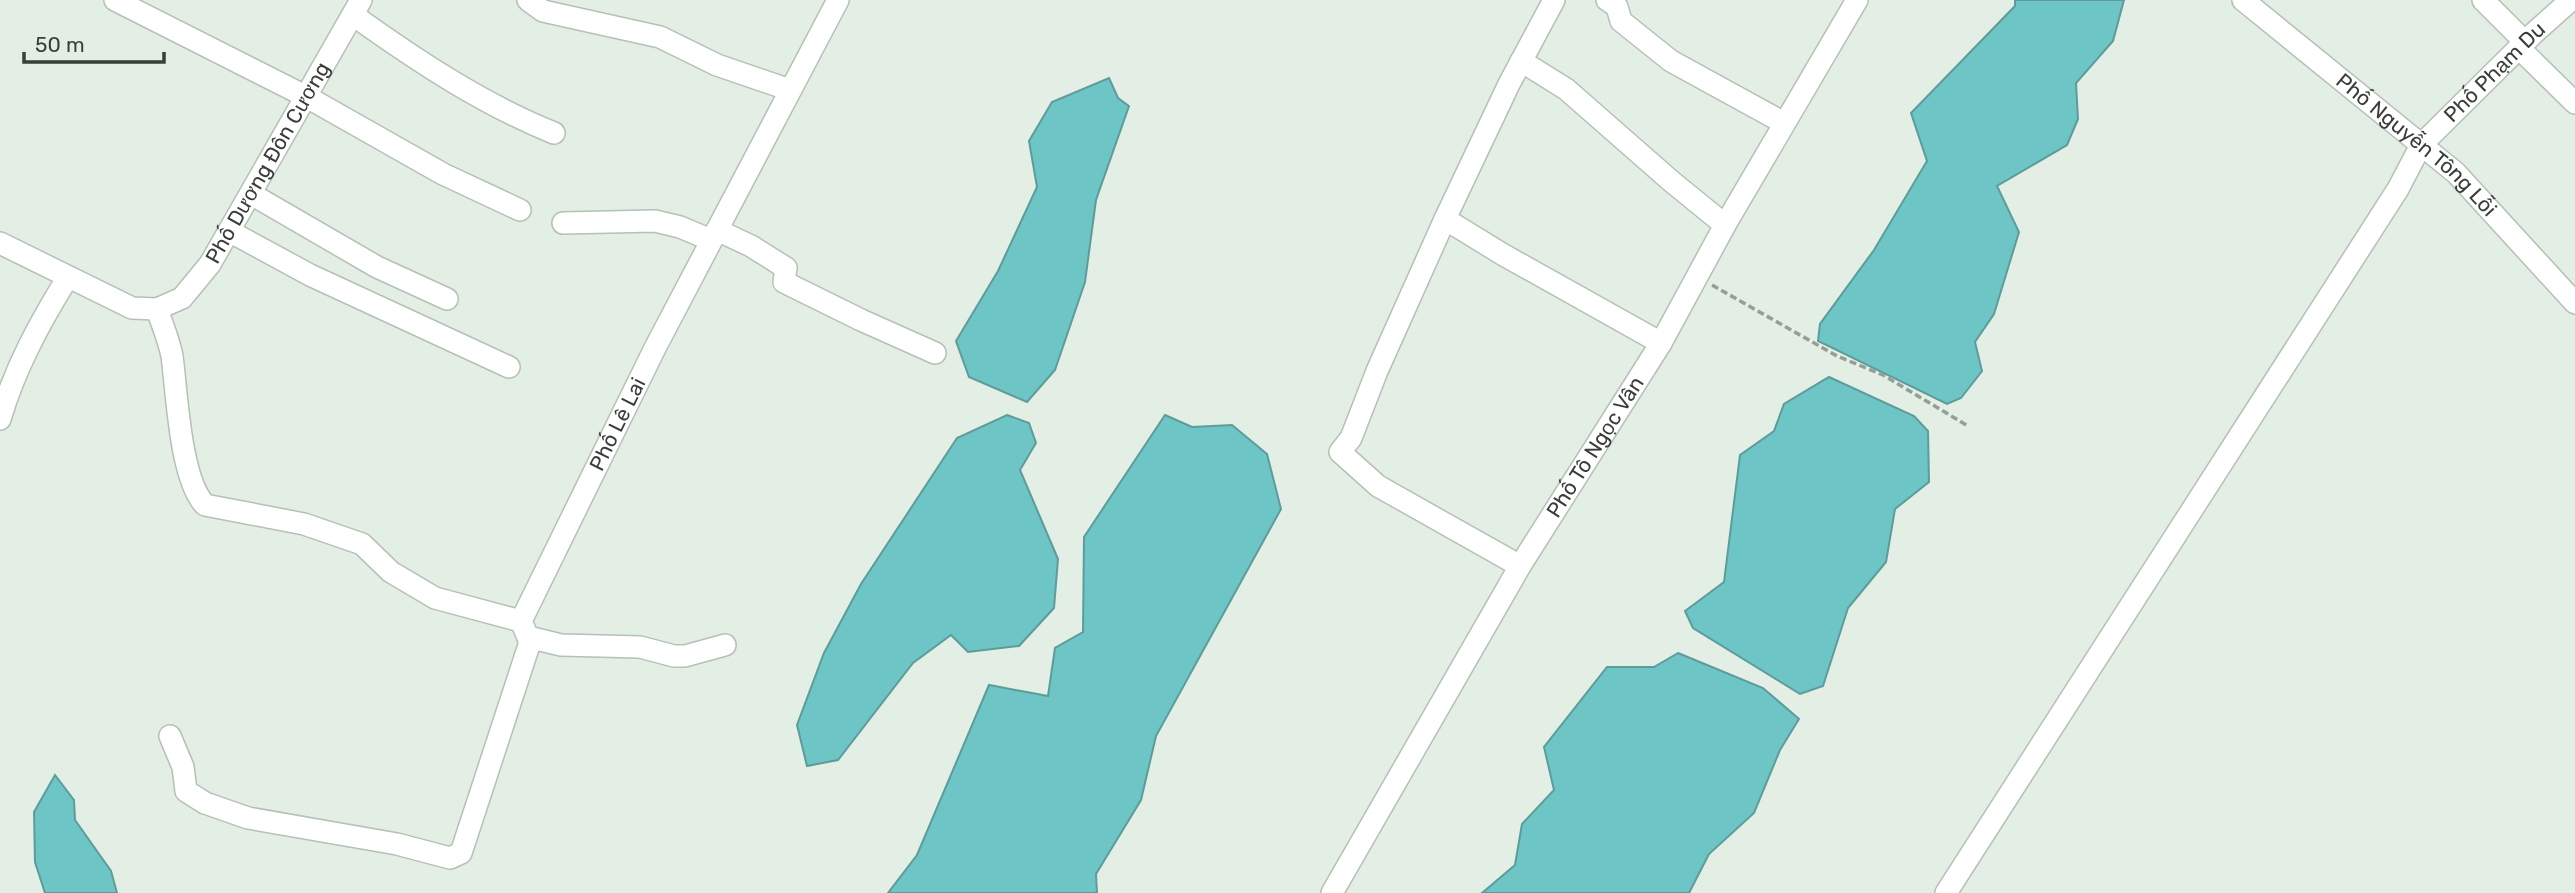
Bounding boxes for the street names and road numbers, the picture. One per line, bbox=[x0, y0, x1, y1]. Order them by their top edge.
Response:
street label: Phố Phạm Du bbox=[2438, 16, 2550, 127]
street label: Phố Dương Đôn Cương bbox=[200, 57, 335, 268]
street label: Phố Nguyễn Tông Lỗi bbox=[2331, 68, 2502, 221]
street label: Phố Tô Ngọc Vân bbox=[1541, 371, 1649, 522]
street label: Phố Lê Lai bbox=[584, 373, 651, 475]

